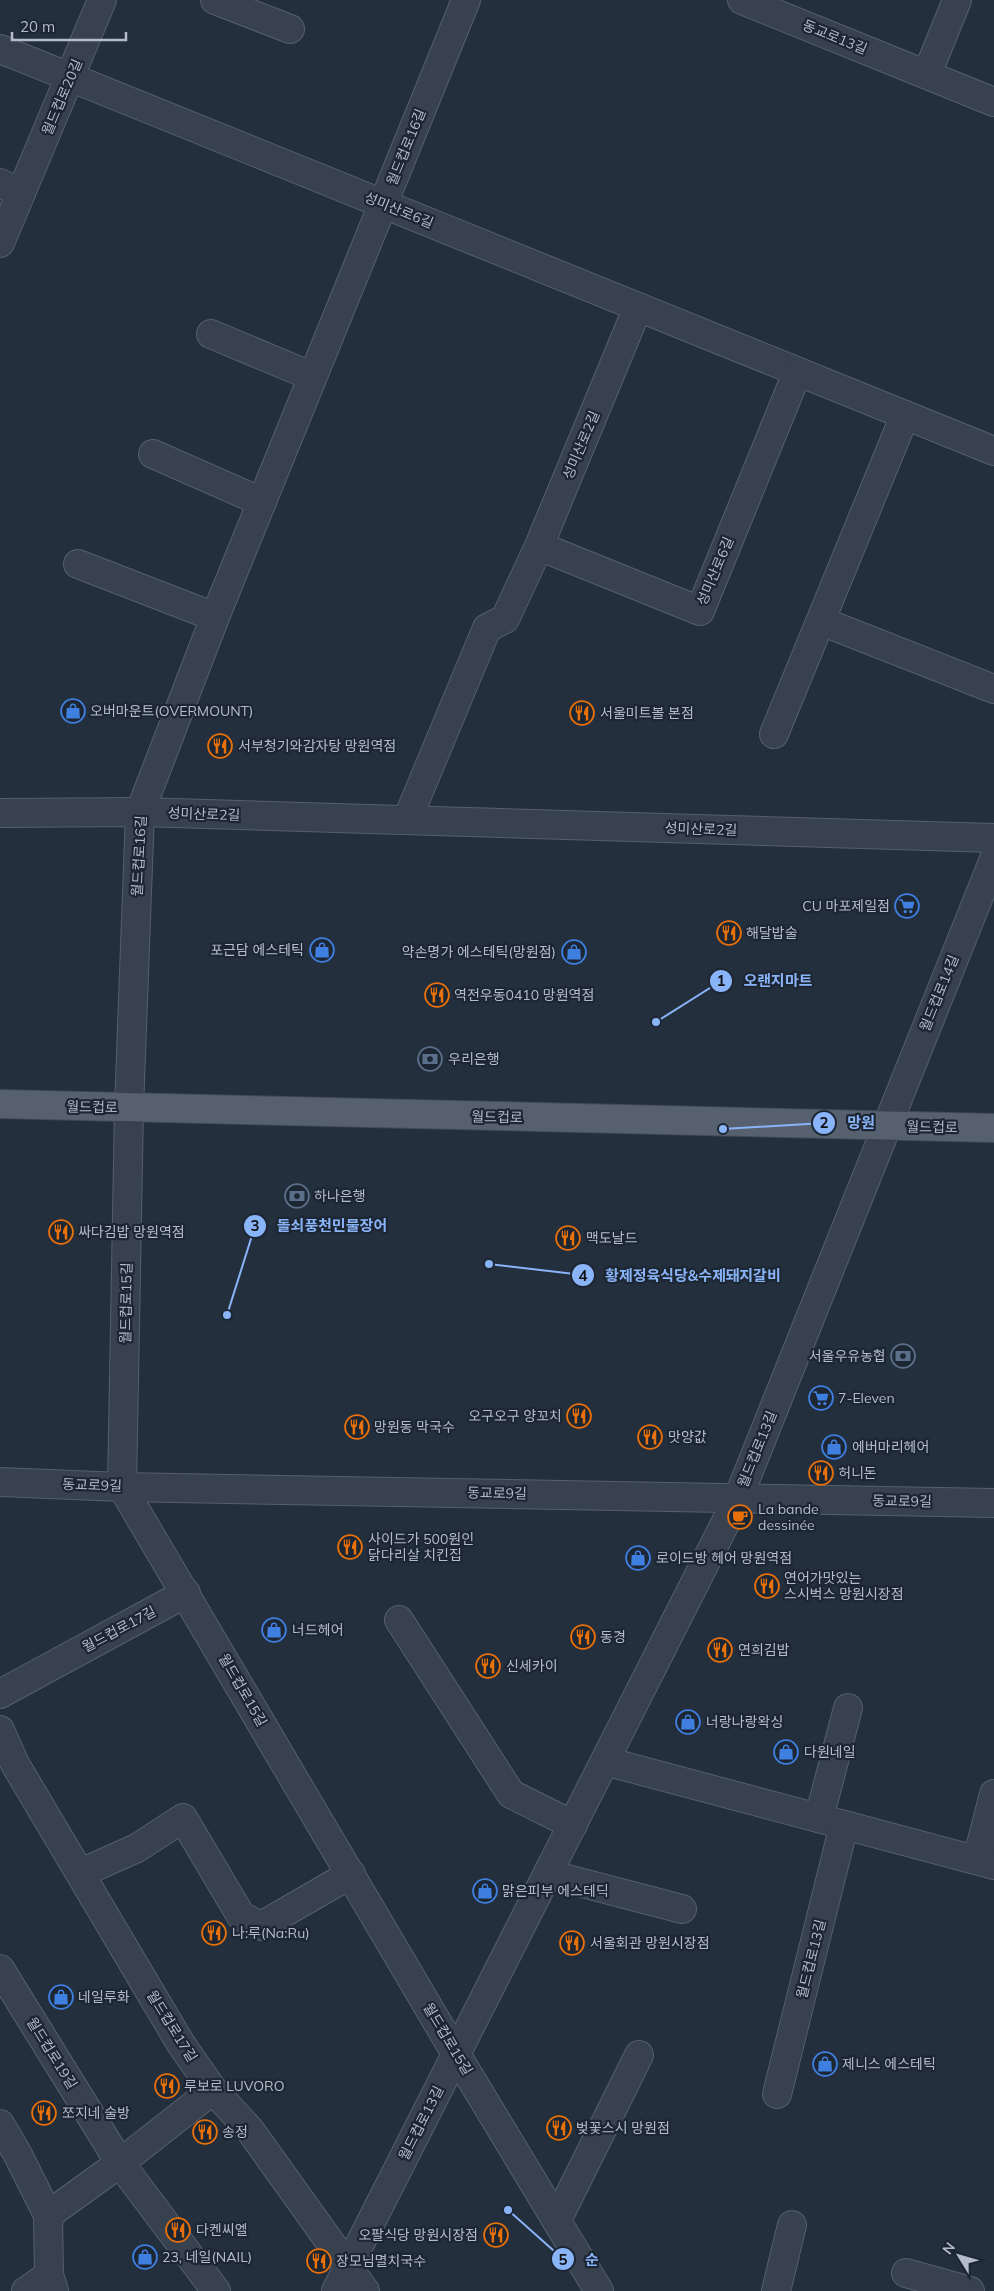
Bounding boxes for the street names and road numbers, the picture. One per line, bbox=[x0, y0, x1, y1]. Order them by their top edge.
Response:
street label: 동교로13길 bbox=[800, 16, 870, 58]
street label: 월드컵로20길 bbox=[38, 56, 86, 138]
street label: 월드컵로16길 bbox=[382, 106, 430, 188]
street label: 성미산로6길 bbox=[362, 188, 436, 232]
street label: 성미산로2길 bbox=[558, 408, 604, 482]
street label: 성미산로6길 bbox=[692, 534, 738, 608]
street label: 성미산로2길 bbox=[167, 804, 241, 824]
street label: 월드컵로16길 bbox=[128, 815, 150, 897]
street label: 성미산로2길 bbox=[664, 819, 738, 839]
street label: 월드컵로14길 bbox=[915, 952, 963, 1034]
street label: 월드컵로 bbox=[66, 1098, 118, 1116]
street label: 월드컵로 bbox=[471, 1108, 523, 1126]
street label: 월드컵로 bbox=[906, 1118, 958, 1136]
street label: 월드컵로15길 bbox=[116, 1262, 136, 1344]
street label: 월드컵로13길 bbox=[733, 1408, 781, 1490]
street label: 동교로9길 bbox=[62, 1475, 122, 1495]
street label: 동교로9길 bbox=[467, 1483, 527, 1503]
street label: 동교로9길 bbox=[872, 1491, 932, 1511]
street label: 월드컵로17길 bbox=[79, 1602, 159, 1656]
street label: 월드컵로15길 bbox=[215, 1650, 271, 1730]
street label: 월드컵로13길 bbox=[792, 1917, 830, 2001]
street label: 월드컵로17길 bbox=[143, 1987, 201, 2065]
street label: 월드컵로15길 bbox=[419, 2000, 477, 2078]
street label: 월드컵로19길 bbox=[23, 2014, 81, 2092]
street label: 월드컵로13길 bbox=[395, 2083, 447, 2163]

